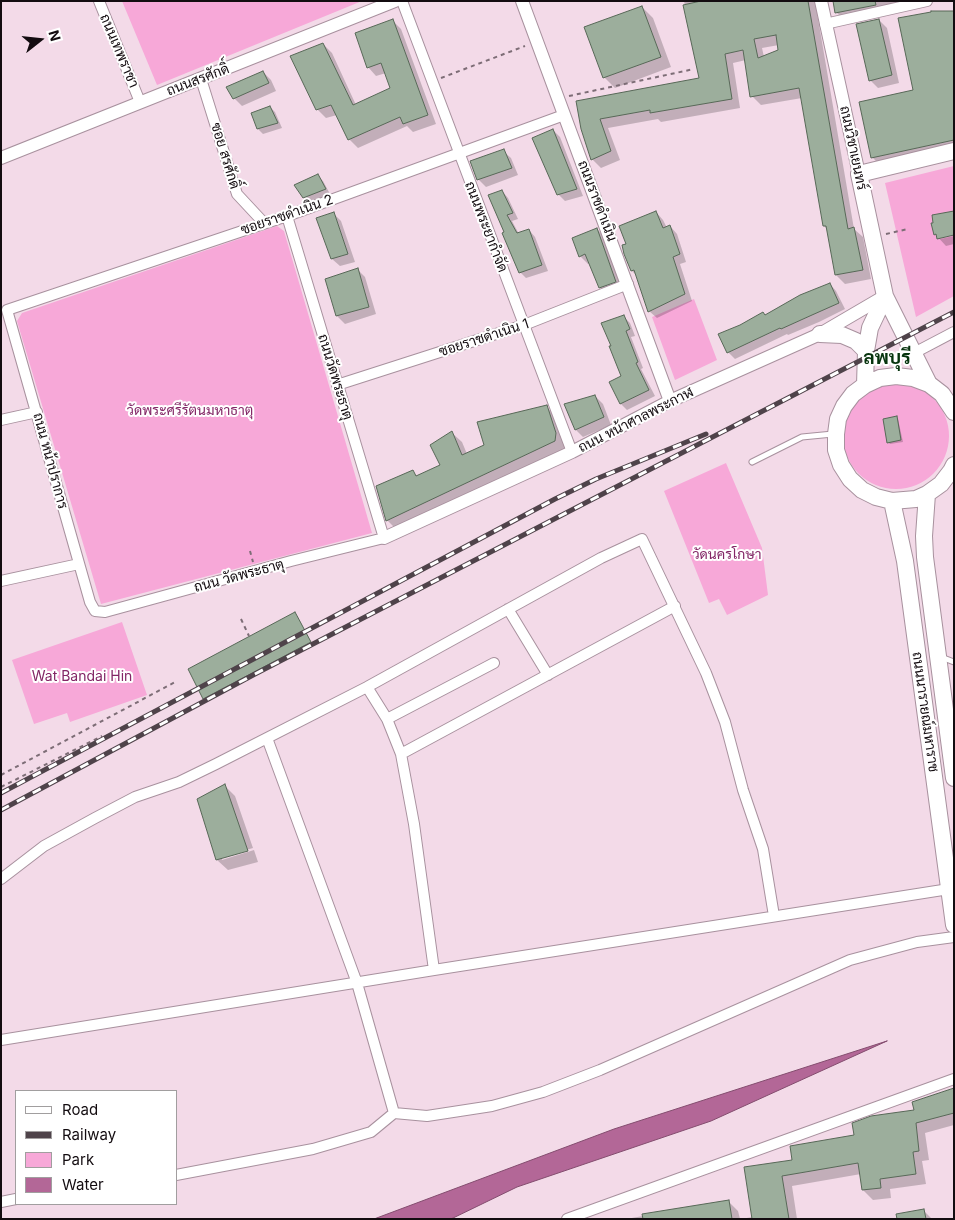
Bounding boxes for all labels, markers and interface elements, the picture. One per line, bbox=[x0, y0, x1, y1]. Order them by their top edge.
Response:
street label: ถนนเทพราชา bbox=[96, 12, 142, 90]
north arrow bbox=[15, 15, 65, 65]
text: N bbox=[45, 28, 65, 43]
street label: ถนนสรศักดิ์ bbox=[164, 60, 232, 100]
street label: ถนนวิชาเยนทร์ bbox=[836, 104, 870, 192]
street label: ซอย สรศักดิ์ bbox=[207, 121, 243, 191]
street label: ถนนราชดำเนิน bbox=[574, 158, 620, 244]
street label: ถนนพระยากำจัด bbox=[461, 179, 511, 275]
street label: ซอยราชดำเนิน 2 bbox=[239, 191, 335, 239]
street label: ซอยราชดำเนิน 1 bbox=[437, 316, 531, 360]
street label: ถนนวัดพระธาตุ bbox=[314, 332, 356, 422]
district label: ลพบุรี bbox=[863, 347, 911, 369]
street label: ถนน หน้าศาลพระกาฬ bbox=[576, 384, 696, 456]
park label: วัดพระศรีรัตนมหาธาตุ bbox=[127, 403, 253, 419]
street label: ถนน หน้าปราการ bbox=[29, 411, 71, 511]
park label: วัดนครโกษา bbox=[692, 547, 762, 563]
street label: ถนน วัดพระธาตุ bbox=[192, 556, 286, 596]
street label: ถนนนารายณ์มหาราช bbox=[908, 651, 942, 773]
park label: Wat Bandai Hin bbox=[32, 669, 132, 685]
legend bbox=[15, 1090, 178, 1205]
text: Road bbox=[62, 1100, 98, 1119]
text: Railway bbox=[62, 1125, 116, 1144]
text: Park bbox=[62, 1150, 94, 1169]
text: Water bbox=[62, 1175, 104, 1194]

